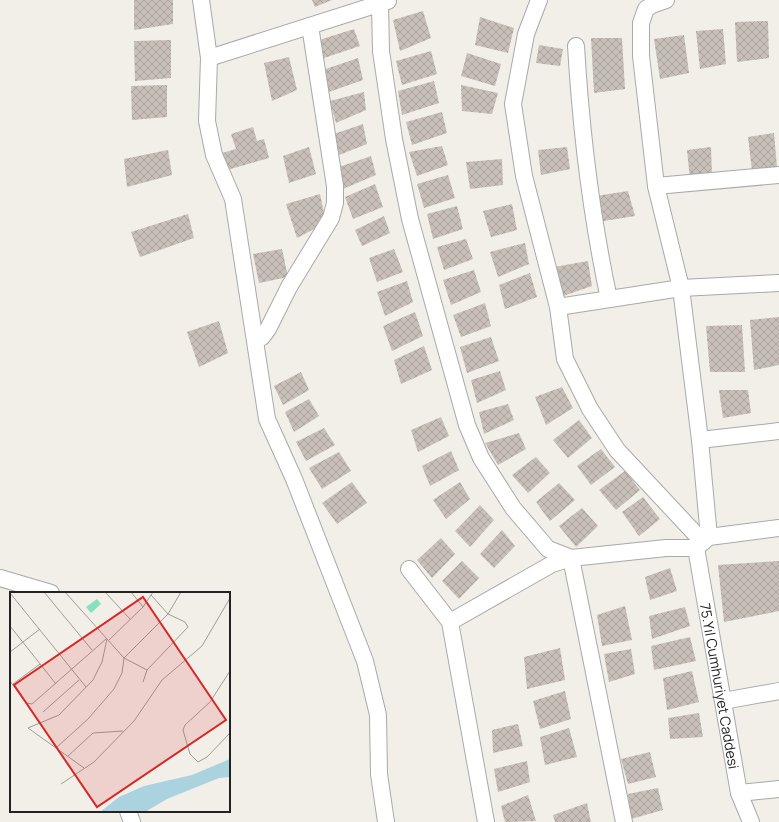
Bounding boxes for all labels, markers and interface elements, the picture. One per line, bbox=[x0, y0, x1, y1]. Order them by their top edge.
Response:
inset map bbox=[10, 592, 230, 812]
street label: 75.Yıl Cumhuriyet Caddesi bbox=[696, 601, 744, 770]

